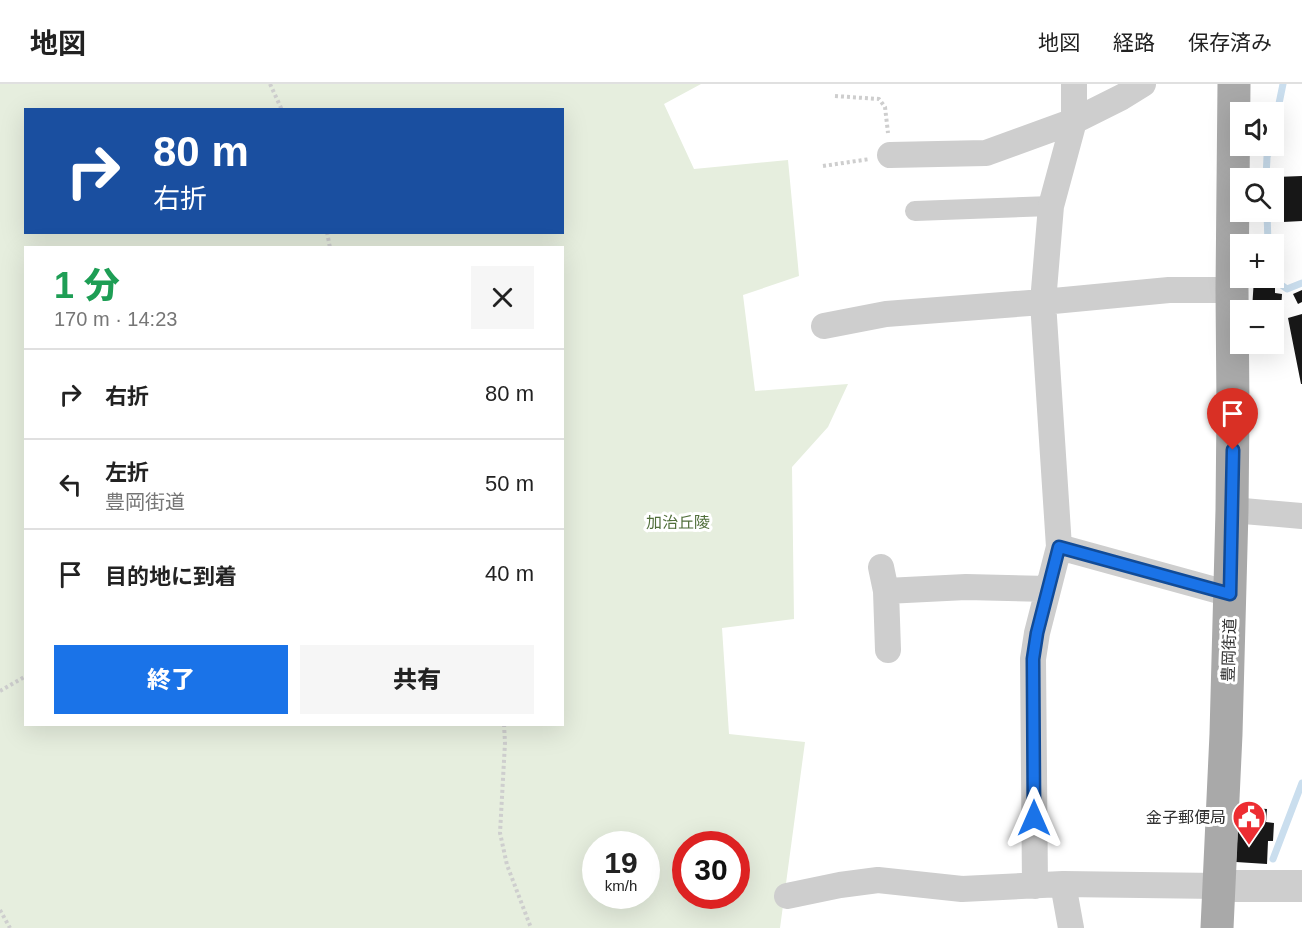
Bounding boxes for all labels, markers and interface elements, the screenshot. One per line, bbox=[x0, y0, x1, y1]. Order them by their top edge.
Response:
text: 地図 bbox=[30, 28, 86, 59]
text: 地図 bbox=[1038, 31, 1080, 54]
text: 経路 bbox=[1113, 31, 1155, 54]
text: 保存済み bbox=[1188, 31, 1272, 54]
map controls bbox=[1230, 102, 1284, 354]
button: sound bbox=[1230, 102, 1284, 156]
text: 80 m bbox=[153, 128, 249, 175]
icon: right bbox=[54, 132, 132, 210]
button: search bbox=[1230, 168, 1284, 222]
text: 右折 bbox=[153, 184, 207, 214]
button: + bbox=[1230, 234, 1284, 288]
text: 1 分 bbox=[54, 265, 120, 306]
button: close bbox=[471, 266, 534, 329]
button: − bbox=[1230, 300, 1284, 354]
text: 170 m · 14:23 bbox=[54, 308, 177, 330]
icon: right bbox=[54, 378, 87, 411]
text: 80 m bbox=[485, 381, 534, 406]
text: 右折 bbox=[105, 384, 149, 409]
pin bbox=[1207, 388, 1258, 450]
icon: arrive bbox=[1216, 397, 1249, 430]
text: 左折 bbox=[105, 460, 149, 485]
icon: left bbox=[54, 468, 87, 501]
text: 50 m bbox=[485, 471, 534, 496]
text: 豊岡街道 bbox=[105, 491, 185, 513]
park label: 加治丘陵 bbox=[646, 514, 710, 531]
icon: arrive bbox=[54, 558, 87, 591]
text: 40 m bbox=[485, 561, 534, 586]
text: 目的地に到着 bbox=[105, 564, 237, 589]
street label: 豊岡街道 bbox=[1219, 618, 1239, 682]
button: 終了 bbox=[54, 645, 288, 714]
button: 共有 bbox=[300, 645, 534, 714]
position arrow bbox=[1002, 786, 1066, 850]
public building icon: 金子郵便局 bbox=[1231, 799, 1267, 846]
place label: 金子郵便局 bbox=[1146, 809, 1226, 826]
speed limit sign: 30 bbox=[672, 831, 750, 909]
text: 19 bbox=[604, 846, 638, 879]
text: km/h bbox=[605, 877, 637, 894]

